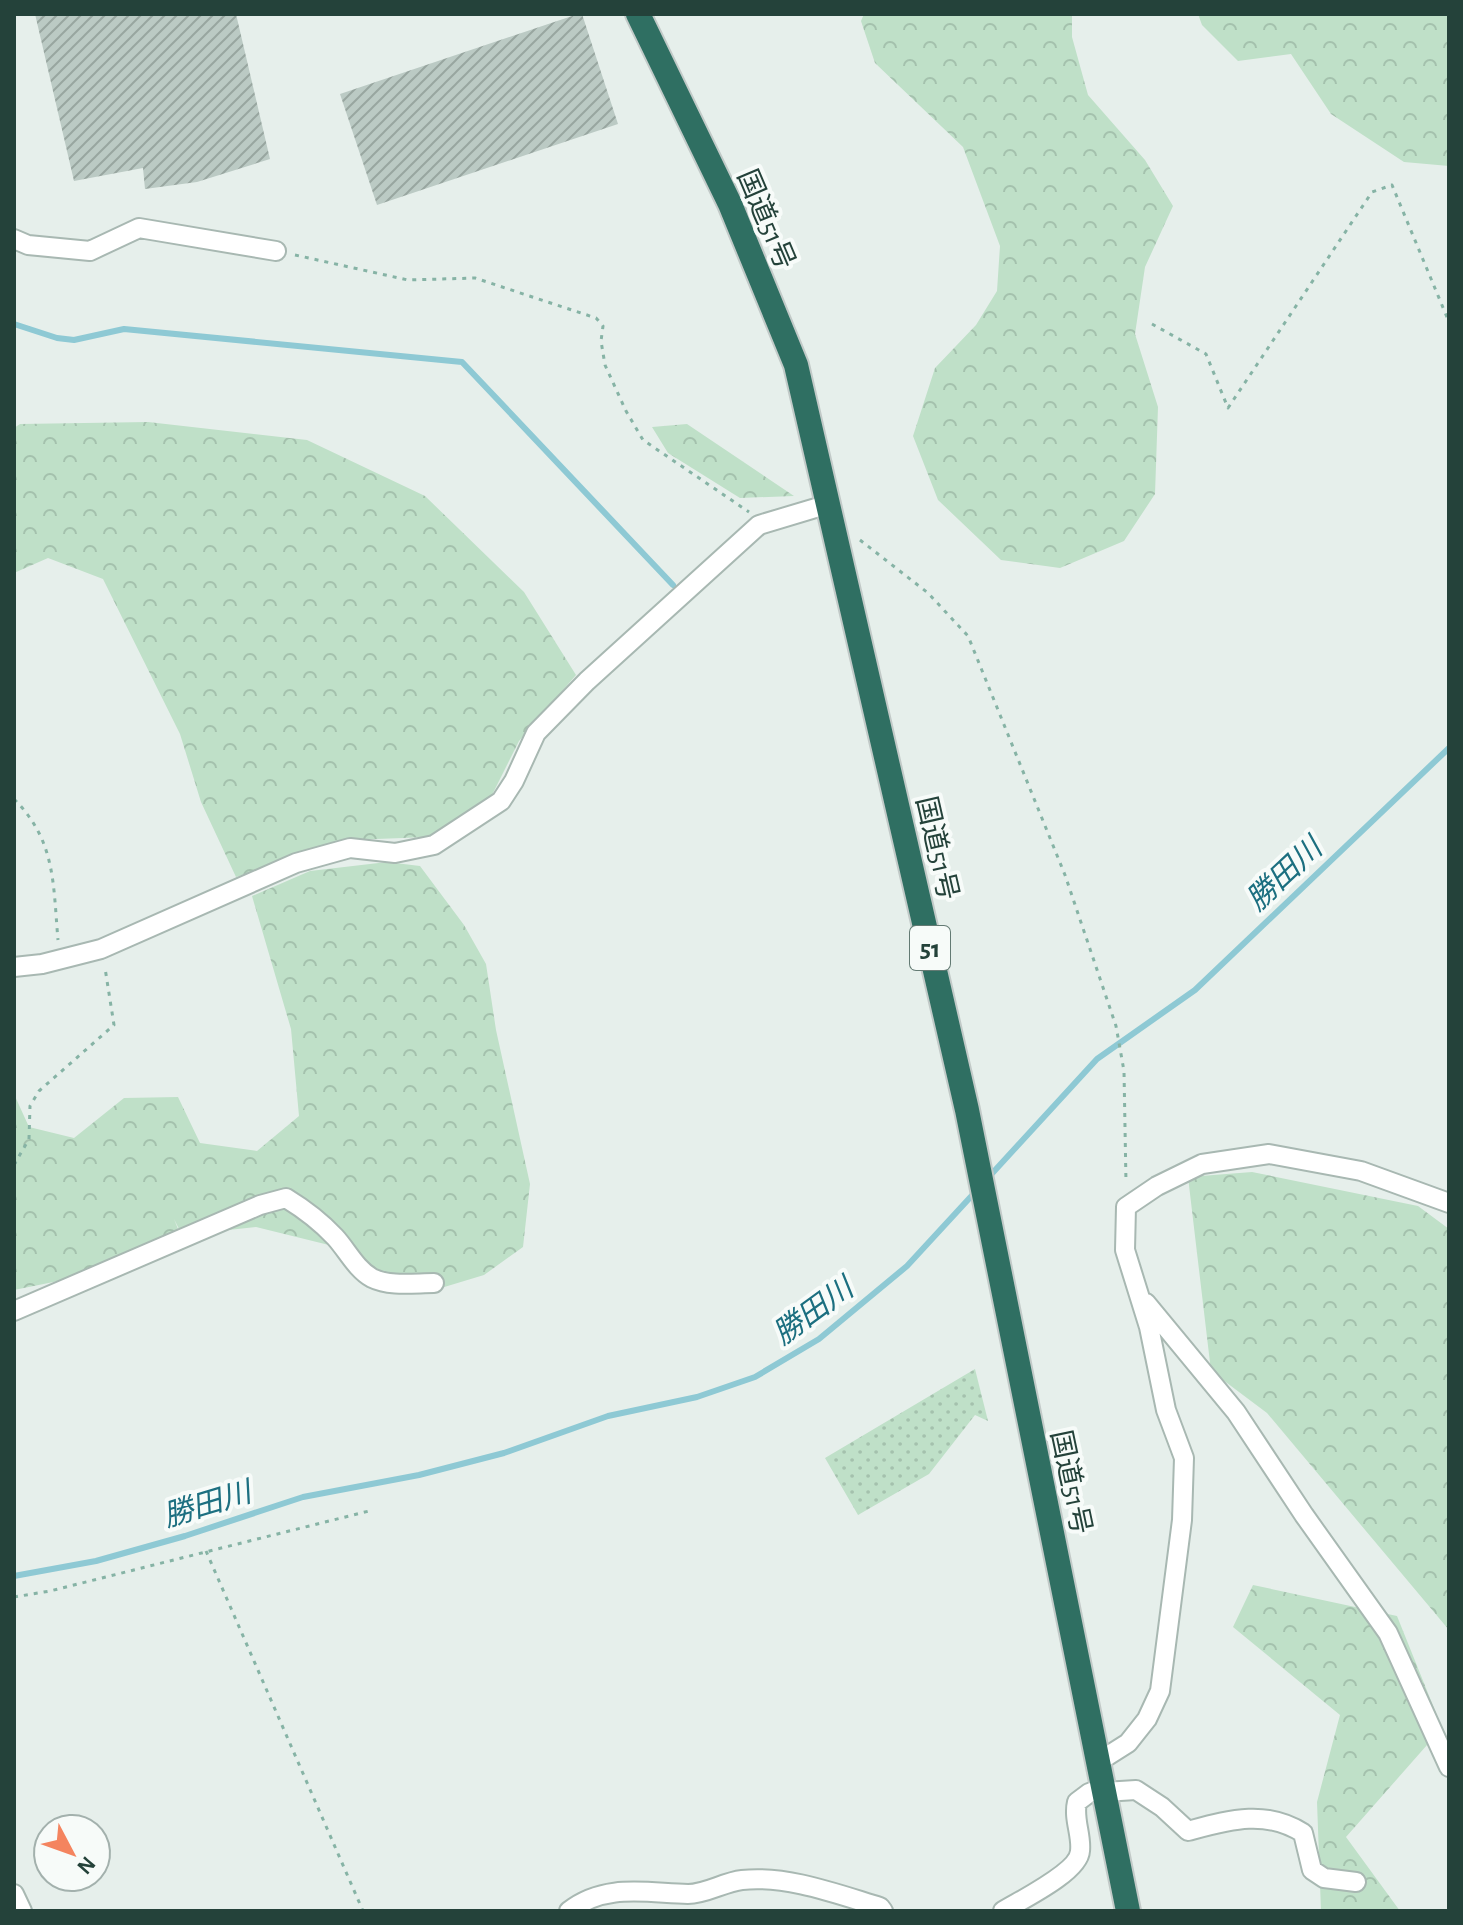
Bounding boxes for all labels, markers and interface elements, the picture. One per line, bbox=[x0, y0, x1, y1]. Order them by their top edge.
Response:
street label: 国道51号 bbox=[732, 165, 800, 274]
street label: 国道51号 bbox=[911, 794, 963, 903]
water label: 勝田川 bbox=[1240, 830, 1330, 916]
road number: 51 bbox=[910, 926, 950, 970]
water label: 勝田川 bbox=[767, 1270, 861, 1350]
street label: 国道51号 bbox=[1045, 1428, 1097, 1537]
water label: 勝田川 bbox=[159, 1475, 258, 1532]
north arrow bbox=[32, 1813, 112, 1893]
text: N bbox=[73, 1852, 100, 1878]

